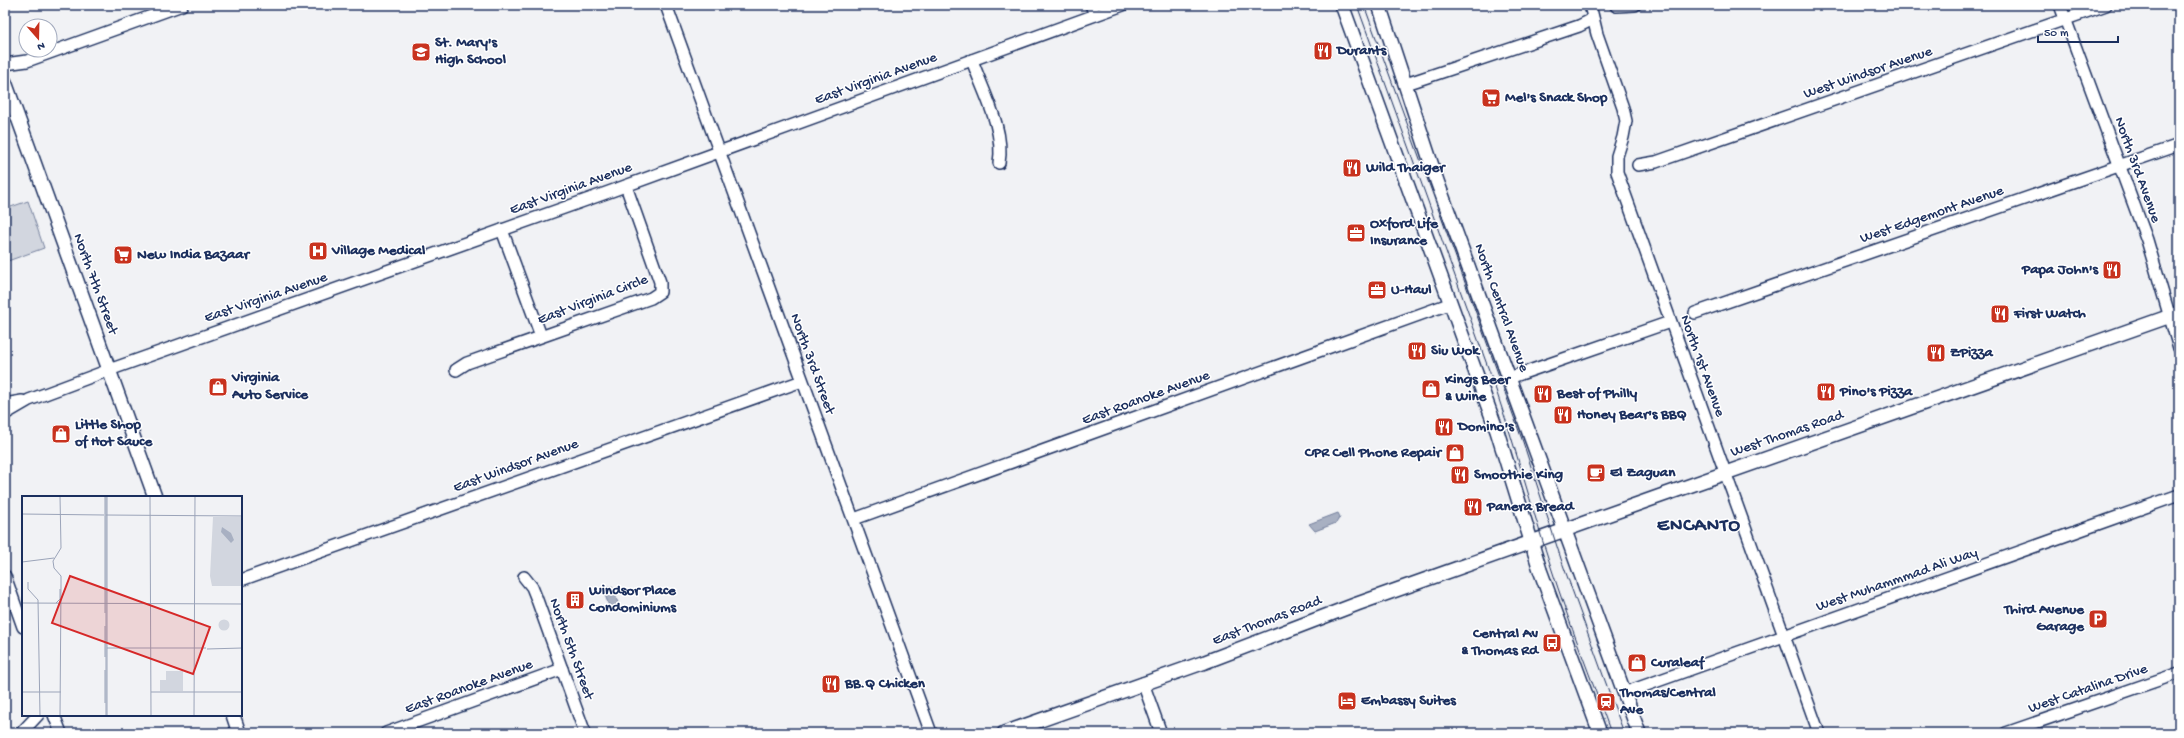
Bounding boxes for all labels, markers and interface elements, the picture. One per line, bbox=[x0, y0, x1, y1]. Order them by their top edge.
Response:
north arrow bbox=[18, 18, 58, 58]
scale bar bbox=[2038, 18, 2118, 44]
text: 50 m bbox=[2044, 27, 2069, 41]
place label: St. Mary's High School bbox=[435, 34, 507, 69]
text: N bbox=[35, 39, 46, 52]
restaurant icon: Durants bbox=[1312, 40, 1334, 62]
school or university icon: St. Mary's High School bbox=[410, 41, 432, 63]
place label: Durants bbox=[1335, 42, 1388, 60]
street label: West Windsor Avenue bbox=[1801, 42, 1935, 103]
street label: East Virginia Avenue bbox=[812, 48, 940, 110]
supermarket icon: Mel's Snack Shop bbox=[1480, 87, 1502, 109]
place label: Mel's Snack Shop bbox=[1505, 89, 1608, 107]
street label: North 3rd Avenue bbox=[2110, 115, 2165, 226]
restaurant icon: Wild Thaiger bbox=[1341, 157, 1363, 179]
street label: East Virginia Avenue bbox=[507, 158, 635, 220]
place label: Wild Thaiger bbox=[1365, 159, 1446, 177]
street label: West Edgemont Avenue bbox=[1858, 182, 2006, 248]
place label: Oxford Life Insurance bbox=[1370, 215, 1439, 250]
office icon: Oxford Life Insurance bbox=[1345, 222, 1367, 244]
street label: North 7th Street bbox=[68, 231, 122, 339]
hospital icon: Village Medical bbox=[307, 240, 329, 262]
street label: North Central Avenue bbox=[1469, 241, 1533, 375]
place label: Village Medical bbox=[331, 242, 426, 260]
supermarket icon: New India Bazaar bbox=[112, 244, 134, 266]
place label: New India Bazaar bbox=[137, 246, 251, 264]
restaurant icon: Papa John's bbox=[2101, 259, 2123, 281]
place label: Papa John's bbox=[2021, 261, 2099, 279]
street label: East Virginia Avenue bbox=[202, 268, 330, 327]
street label: East Virginia Circle bbox=[535, 271, 651, 329]
office icon: U-Haul bbox=[1366, 279, 1388, 301]
place label: U-Haul bbox=[1391, 281, 1432, 299]
restaurant icon: First Watch bbox=[1989, 303, 2011, 325]
place label: First Watch bbox=[2013, 305, 2086, 323]
street label: North 3rd Street bbox=[785, 311, 839, 419]
street label: North 1st Avenue bbox=[1675, 313, 1729, 420]
restaurant icon: Siu Wok bbox=[1406, 340, 1428, 362]
place label: Siu Wok bbox=[1431, 342, 1481, 360]
restaurant icon: ZPizza bbox=[1925, 342, 1947, 364]
place label: ZPizza bbox=[1950, 344, 1993, 362]
street label: East Roanoke Avenue bbox=[1080, 366, 1213, 430]
place label: Virginia Auto Service bbox=[231, 369, 309, 404]
place label: Kings Beer & Wine bbox=[1444, 371, 1511, 406]
shop icon: Virginia Auto Service bbox=[207, 376, 229, 398]
shop icon: Kings Beer & Wine bbox=[1420, 378, 1442, 400]
restaurant icon: Pino's Pizza bbox=[1815, 381, 1837, 403]
restaurant icon: Best of Philly bbox=[1532, 383, 1554, 405]
place label: Pino's Pizza bbox=[1839, 383, 1913, 401]
place label: Best of Philly bbox=[1556, 385, 1638, 403]
restaurant icon: Honey Bear's BBQ bbox=[1552, 404, 1574, 426]
place label: Honey Bear's BBQ bbox=[1577, 406, 1687, 424]
street label: West Thomas Road bbox=[1728, 406, 1847, 462]
place label: Little Shop of Hot Sauce bbox=[74, 416, 153, 451]
restaurant icon: Domino's bbox=[1433, 416, 1455, 438]
place label: Domino's bbox=[1456, 418, 1515, 436]
shop icon: Little Shop of Hot Sauce bbox=[50, 423, 72, 445]
street label: East Windsor Avenue bbox=[451, 435, 581, 497]
shop icon: CPR Cell Phone Repair bbox=[1444, 442, 1466, 464]
place label: CPR Cell Phone Repair bbox=[1304, 444, 1443, 462]
cafe icon: El Zaguan bbox=[1585, 462, 1607, 484]
restaurant icon: Smoothie King bbox=[1449, 464, 1471, 486]
place label: El Zaguan bbox=[1610, 464, 1676, 482]
place label: Smoothie King bbox=[1474, 466, 1564, 484]
inset map bbox=[22, 496, 242, 716]
restaurant icon: Panera Bread bbox=[1462, 496, 1484, 518]
place label: Panera Bread bbox=[1486, 498, 1576, 516]
district label: ENCANTO bbox=[1657, 515, 1741, 538]
street label: West Muhammmad Ali Way bbox=[1814, 544, 1981, 616]
place label: Windsor Place Condominiums bbox=[588, 582, 678, 617]
building icon: Windsor Place Condominiums bbox=[564, 589, 586, 611]
street label: East Thomas Road bbox=[1210, 592, 1325, 650]
street label: North 5th Street bbox=[544, 596, 598, 704]
place label: Third Avenue Garage bbox=[2003, 601, 2085, 636]
parking icon: Third Avenue Garage bbox=[2087, 608, 2109, 630]
place label: Central Av & Thomas Rd bbox=[1461, 625, 1540, 660]
bus stop icon: Central Av & Thomas Rd bbox=[1541, 632, 1563, 654]
shop icon: Curaleaf bbox=[1626, 652, 1648, 674]
place label: Curaleaf bbox=[1650, 654, 1705, 672]
street label: East Roanoke Avenue bbox=[403, 655, 536, 719]
street label: West Catalina Drive bbox=[2026, 660, 2150, 718]
restaurant icon: BB.Q Chicken bbox=[820, 673, 842, 695]
place label: BB.Q Chicken bbox=[844, 675, 926, 693]
place label: Thomas/Central Ave bbox=[1619, 684, 1716, 719]
hotel icon: Embassy Suites bbox=[1336, 690, 1358, 712]
station icon: Thomas/Central Ave bbox=[1595, 691, 1617, 713]
place label: Embassy Suites bbox=[1361, 692, 1457, 710]

